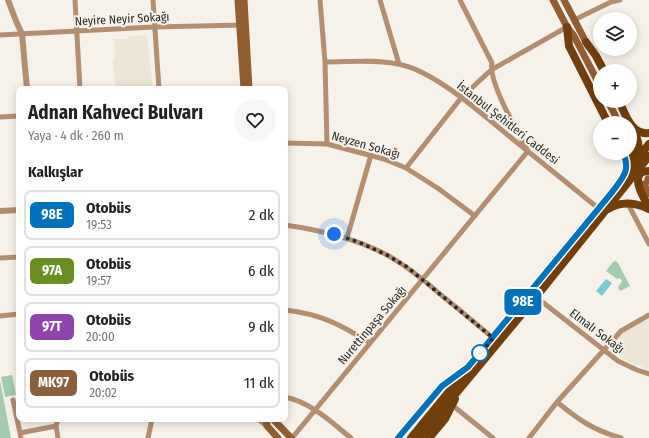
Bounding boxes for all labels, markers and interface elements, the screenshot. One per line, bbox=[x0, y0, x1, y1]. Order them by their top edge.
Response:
street label: Neyire Neyir Sokağı bbox=[74, 10, 170, 28]
map controls bbox=[593, 12, 637, 160]
button: layers bbox=[593, 12, 637, 56]
button: + bbox=[593, 64, 637, 108]
street label: İstanbul Şehitleri Caddesi bbox=[454, 78, 563, 167]
button: heart bbox=[234, 99, 276, 141]
text: Adnan Kahveci Bulvarı bbox=[28, 101, 203, 124]
button: − bbox=[593, 116, 637, 160]
text: Yaya · 4 dk · 260 m bbox=[28, 128, 124, 143]
street label: Neyzen Sokağı bbox=[330, 129, 402, 161]
text: Kalkışlar bbox=[28, 163, 83, 181]
text: Otobüs bbox=[86, 199, 131, 217]
text: 98E bbox=[41, 206, 63, 223]
text: 2 dk bbox=[249, 206, 274, 224]
text: 19:53 bbox=[86, 217, 112, 232]
your location bbox=[324, 224, 344, 244]
text: Otobüs bbox=[86, 255, 131, 273]
text: 97A bbox=[42, 262, 62, 279]
text: 6 dk bbox=[248, 262, 274, 280]
text: 19:57 bbox=[86, 273, 111, 288]
street label: Nurettinpaşa Sokağı bbox=[335, 283, 409, 367]
line badge: 98E bbox=[500, 289, 546, 315]
text: 98E bbox=[512, 293, 534, 310]
street label: Elmalı Sokağı bbox=[567, 306, 627, 356]
text: Otobüs bbox=[86, 311, 131, 329]
text: 97T bbox=[42, 318, 62, 335]
text: 9 dk bbox=[248, 318, 274, 336]
text: 20:00 bbox=[86, 329, 115, 344]
unlabelled marker bbox=[471, 344, 489, 362]
text: Otobüs bbox=[89, 367, 134, 385]
text: MK97 bbox=[38, 374, 69, 391]
text: 11 dk bbox=[244, 374, 274, 392]
text: 20:02 bbox=[89, 385, 117, 400]

